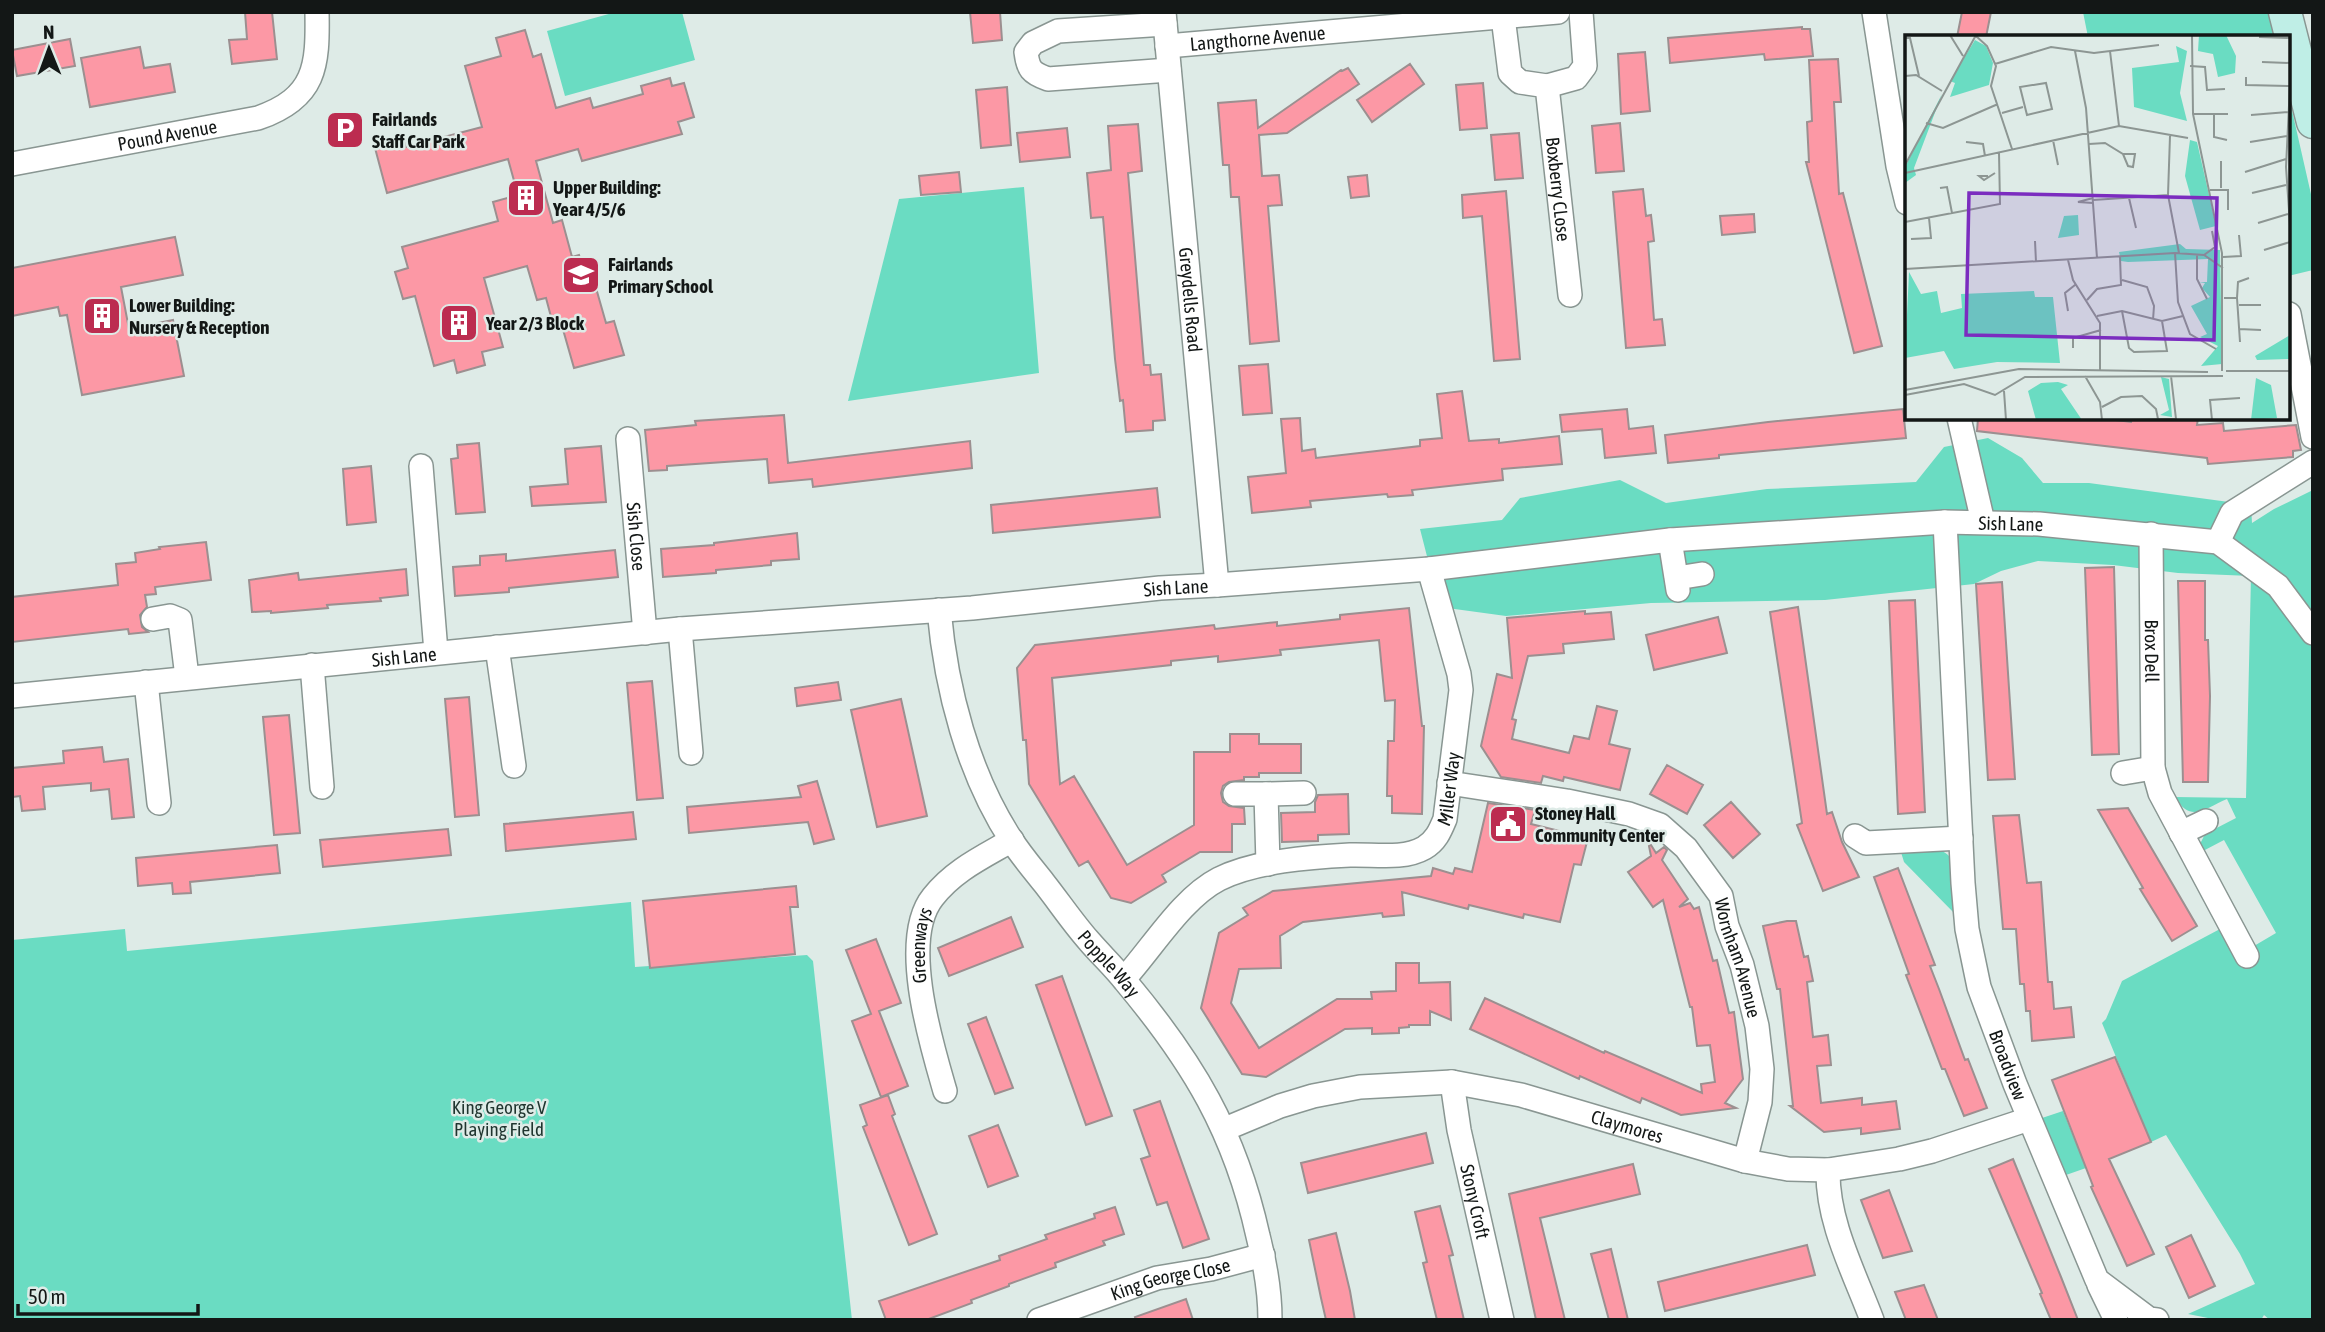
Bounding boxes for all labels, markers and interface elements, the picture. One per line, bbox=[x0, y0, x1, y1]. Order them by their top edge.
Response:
north arrow bbox=[14, 14, 84, 84]
text: N bbox=[43, 21, 55, 43]
street label: Langthorne Avenue bbox=[1189, 21, 1326, 55]
inset map bbox=[1905, 35, 2290, 420]
place label: Fairlands Staff Car Park bbox=[372, 108, 465, 152]
parking icon: Fairlands Staff Car Park bbox=[324, 109, 366, 151]
street label: Pound Avenue bbox=[116, 115, 219, 155]
street label: Boxberry CLose bbox=[1542, 136, 1575, 243]
place label: Upper Building: Year 4/5/6 bbox=[552, 176, 661, 220]
building icon: Upper Building: Year 4/5/6 bbox=[505, 177, 547, 219]
street label: Greydells Road bbox=[1175, 246, 1206, 353]
place label: Fairlands Primary School bbox=[608, 253, 714, 297]
school or university icon: Fairlands Primary School bbox=[560, 254, 602, 296]
place label: Lower Building: Nursery & Reception bbox=[129, 294, 270, 338]
building icon: Lower Building: Nursery & Reception bbox=[81, 295, 123, 337]
building icon: Year 2/3 Block bbox=[438, 302, 480, 344]
place label: Year 2/3 Block bbox=[485, 312, 585, 334]
street label: Sish Close bbox=[623, 501, 651, 572]
street label: Sish Lane bbox=[1978, 512, 2044, 535]
street label: Sish Lane bbox=[1142, 574, 1209, 601]
street label: Brox Dell bbox=[2141, 619, 2163, 683]
street label: Sish Lane bbox=[371, 642, 437, 671]
street label: Miller Way bbox=[1432, 751, 1464, 829]
place label: Stoney Hall Community Center bbox=[1535, 802, 1665, 846]
public building icon: Stoney Hall Community Center bbox=[1487, 803, 1529, 845]
street label: Wornham Avenue bbox=[1711, 896, 1766, 1020]
street label: Greenways bbox=[907, 903, 936, 984]
street label: Popple Way bbox=[1074, 926, 1145, 1002]
street label: Broadview bbox=[1985, 1027, 2032, 1104]
park label: King George V Playing Field bbox=[452, 1096, 547, 1140]
street label: Claymores bbox=[1589, 1105, 1666, 1147]
street label: Stony Croft bbox=[1456, 1162, 1494, 1241]
street label: King George Close bbox=[1107, 1253, 1233, 1305]
scale bar bbox=[18, 1272, 198, 1316]
text: 50 m bbox=[28, 1284, 66, 1308]

